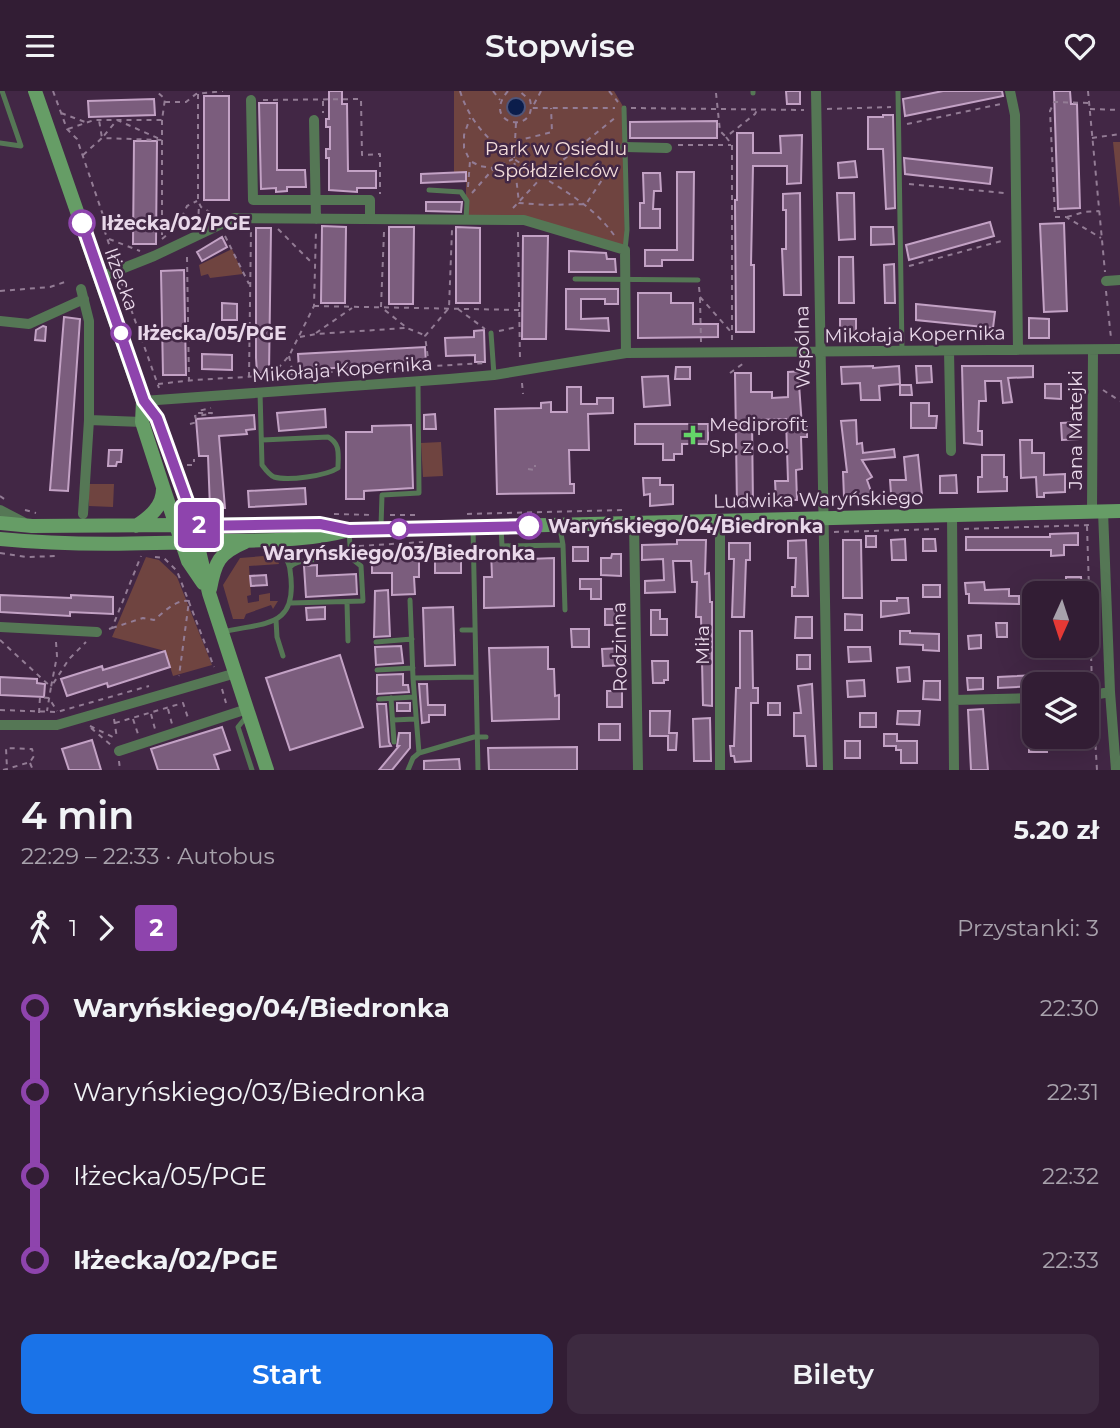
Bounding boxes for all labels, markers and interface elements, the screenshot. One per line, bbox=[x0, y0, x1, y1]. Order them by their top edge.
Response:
text: Stopwise bbox=[485, 26, 635, 65]
icon: menu bbox=[21, 27, 59, 65]
icon: heart bbox=[1061, 27, 1099, 65]
park label: Park w Osiedlu Spółdzielców bbox=[485, 137, 627, 182]
marker: Iłżecka/02/PGE bbox=[69, 210, 95, 236]
place label: Iłżecka/02/PGE bbox=[101, 212, 251, 235]
street label: Iłżecka bbox=[100, 245, 143, 314]
street label: Wspólna bbox=[790, 305, 815, 389]
street label: Mikołaja Kopernika bbox=[824, 321, 1006, 348]
place label: Iłżecka/05/PGE bbox=[137, 322, 287, 345]
marker: Iłżecka/05/PGE bbox=[111, 323, 131, 343]
street label: Mikołaja Kopernika bbox=[251, 352, 433, 387]
street label: Jana Matejki bbox=[1064, 370, 1087, 491]
place label: Mediprofit Sp. z o.o. bbox=[709, 413, 808, 458]
marker: Mediprofit Sp. z o.o. bbox=[683, 425, 703, 445]
street label: Ludwika Waryńskiego bbox=[713, 486, 923, 513]
line badge: 2 bbox=[176, 502, 222, 548]
text: 2 bbox=[192, 510, 206, 539]
marker: Waryńskiego/04/Biedronka bbox=[516, 513, 542, 539]
place label: Waryńskiego/04/Biedronka bbox=[548, 515, 823, 538]
marker: Waryńskiego/03/Biedronka bbox=[389, 519, 409, 539]
place label: Waryńskiego/03/Biedronka bbox=[263, 542, 535, 565]
north arrow bbox=[1022, 581, 1099, 658]
map controls bbox=[1022, 581, 1099, 749]
street label: Rodzinna bbox=[607, 602, 632, 692]
street label: Miła bbox=[691, 625, 714, 665]
button: layers bbox=[1022, 672, 1099, 749]
text: 4 min bbox=[21, 792, 134, 839]
text: 5.20 zł bbox=[1013, 814, 1099, 846]
text: 22:29 – 22:33 · Autobus bbox=[21, 842, 275, 870]
icon: walk bbox=[21, 909, 59, 947]
icon: forward bbox=[87, 909, 125, 947]
text: 2 bbox=[149, 913, 163, 942]
text: 1 bbox=[69, 914, 77, 942]
text: Przystanki: 3 bbox=[957, 914, 1099, 942]
text: Waryńskiego/04/Biedronka bbox=[73, 992, 450, 1024]
text: 22:30 bbox=[1040, 994, 1099, 1022]
text: Waryńskiego/03/Biedronka bbox=[73, 1076, 426, 1108]
text: 22:31 bbox=[1047, 1078, 1099, 1106]
text: Iłżecka/05/PGE bbox=[73, 1160, 267, 1192]
text: 22:32 bbox=[1042, 1162, 1099, 1190]
text: Iłżecka/02/PGE bbox=[73, 1244, 278, 1276]
text: 22:33 bbox=[1042, 1246, 1099, 1274]
button: Start bbox=[21, 1334, 553, 1414]
button: Bilety bbox=[567, 1334, 1099, 1414]

